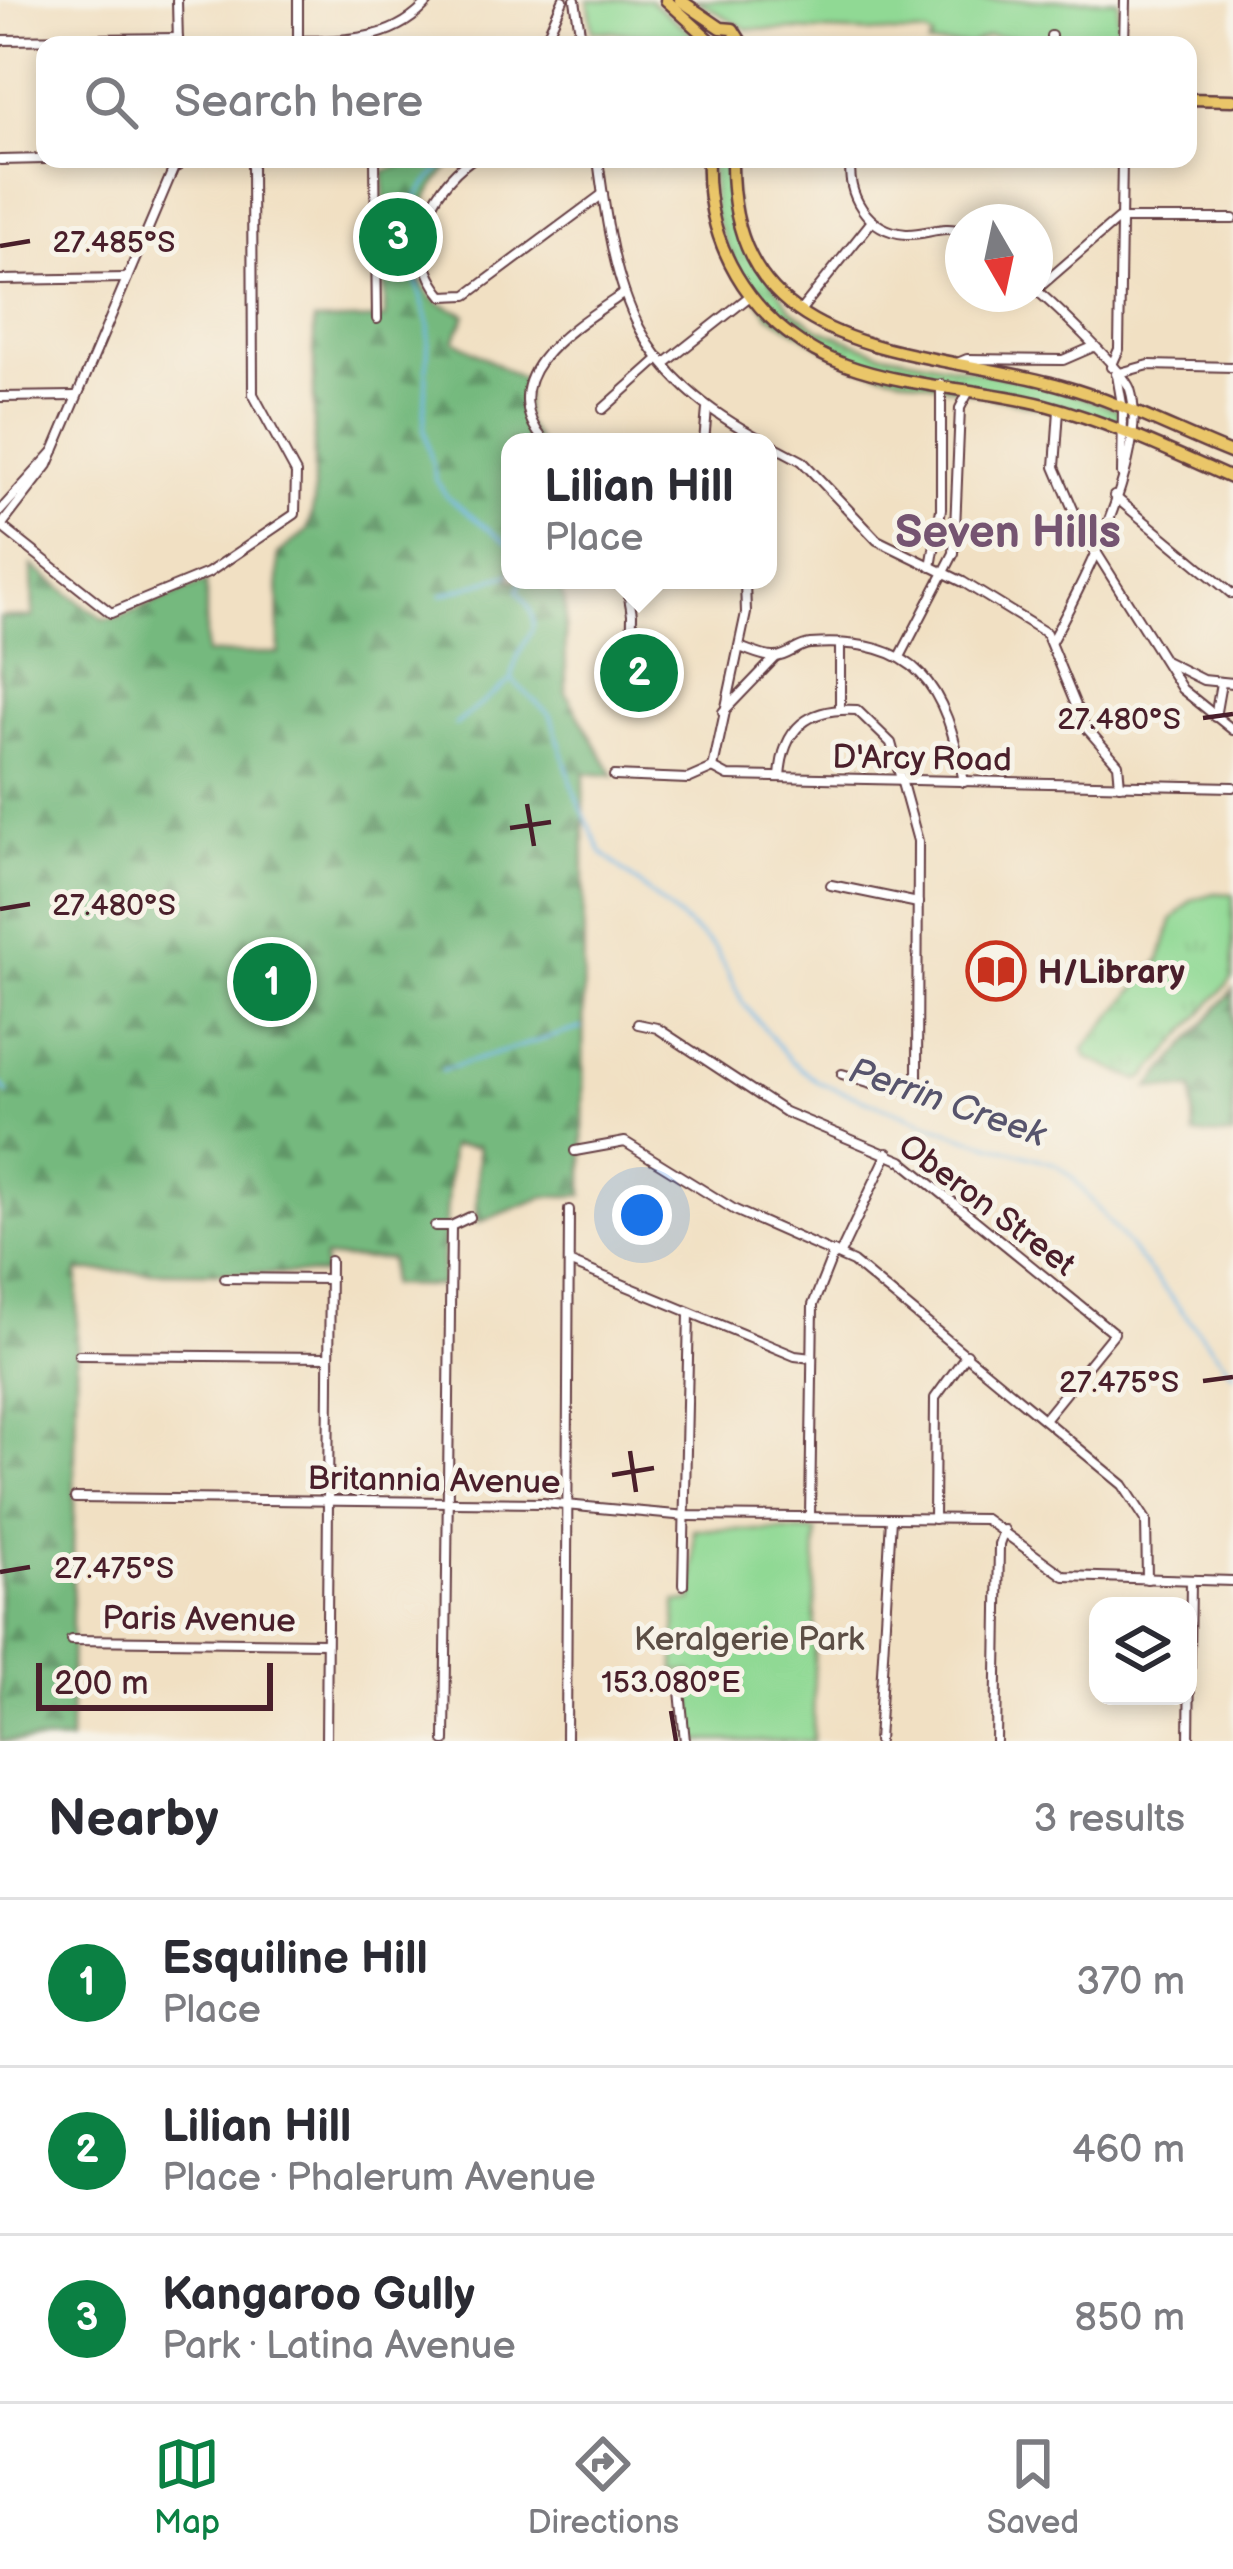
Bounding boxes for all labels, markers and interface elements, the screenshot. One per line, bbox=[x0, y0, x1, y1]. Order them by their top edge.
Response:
search box bbox=[36, 36, 1197, 168]
icon: search bbox=[78, 69, 144, 135]
text: Search here bbox=[174, 75, 423, 130]
pin: 3 bbox=[359, 192, 437, 282]
north arrow bbox=[945, 204, 1053, 312]
text: 27.485°S bbox=[53, 225, 175, 261]
popup bbox=[501, 433, 777, 589]
text: Lilian Hill bbox=[544, 460, 734, 515]
district label: Seven Hills bbox=[895, 506, 1121, 561]
text: Place bbox=[544, 515, 643, 562]
pin: 2 bbox=[600, 628, 678, 718]
text: 27.480°S bbox=[1057, 702, 1181, 738]
street label: D'Arcy Road bbox=[832, 737, 1012, 781]
text: 27.480°S bbox=[52, 888, 176, 924]
pin: 1 bbox=[233, 937, 311, 1027]
library icon: H/Library bbox=[965, 940, 1027, 1002]
place label: H/Library bbox=[1038, 953, 1185, 993]
water label: Perrin Creek bbox=[843, 1050, 1052, 1157]
street label: Oberon Street bbox=[891, 1126, 1083, 1285]
your location bbox=[612, 1185, 672, 1245]
text: 27.475°S bbox=[1059, 1365, 1179, 1401]
street label: Britannia Avenue bbox=[307, 1459, 561, 1503]
text: 27.475°S bbox=[54, 1551, 174, 1587]
map controls bbox=[1089, 1597, 1197, 1705]
button: layers bbox=[1089, 1597, 1197, 1705]
street label: Paris Avenue bbox=[102, 1598, 296, 1642]
park label: Keralgerie Park bbox=[634, 1620, 865, 1660]
scale bar bbox=[36, 1657, 273, 1710]
text: 200 m bbox=[54, 1664, 148, 1704]
text: 153.080°E bbox=[601, 1665, 741, 1701]
text: Nearby bbox=[48, 1789, 219, 1850]
text: 3 results bbox=[1033, 1796, 1185, 1843]
text: Esquiline Hill bbox=[162, 1932, 428, 1987]
text: 1 bbox=[79, 1959, 95, 2006]
text: 370 m bbox=[1076, 1959, 1185, 2006]
text: Place bbox=[162, 1987, 261, 2034]
text: Lilian Hill bbox=[162, 2100, 351, 2155]
text: 2 bbox=[75, 2127, 99, 2174]
text: 460 m bbox=[1072, 2127, 1185, 2174]
text: Place · Phalerum Avenue bbox=[162, 2155, 596, 2202]
text: Kangaroo Gully bbox=[162, 2268, 475, 2323]
text: 3 bbox=[76, 2295, 98, 2342]
text: 850 m bbox=[1074, 2295, 1185, 2342]
text: Park · Latina Avenue bbox=[162, 2323, 516, 2370]
tab: Map bbox=[154, 2431, 220, 2543]
tab: Directions bbox=[527, 2431, 679, 2543]
tab: Saved bbox=[987, 2431, 1079, 2543]

